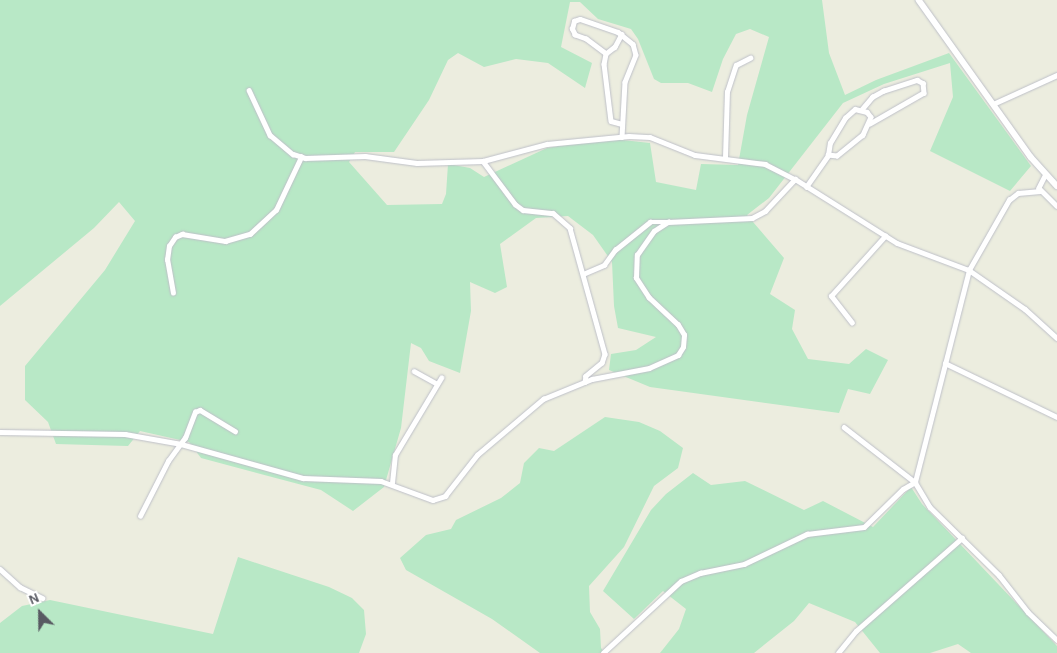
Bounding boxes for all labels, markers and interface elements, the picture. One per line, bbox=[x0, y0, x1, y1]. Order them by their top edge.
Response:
north arrow bbox=[15, 588, 65, 638]
text: N bbox=[26, 589, 42, 609]

